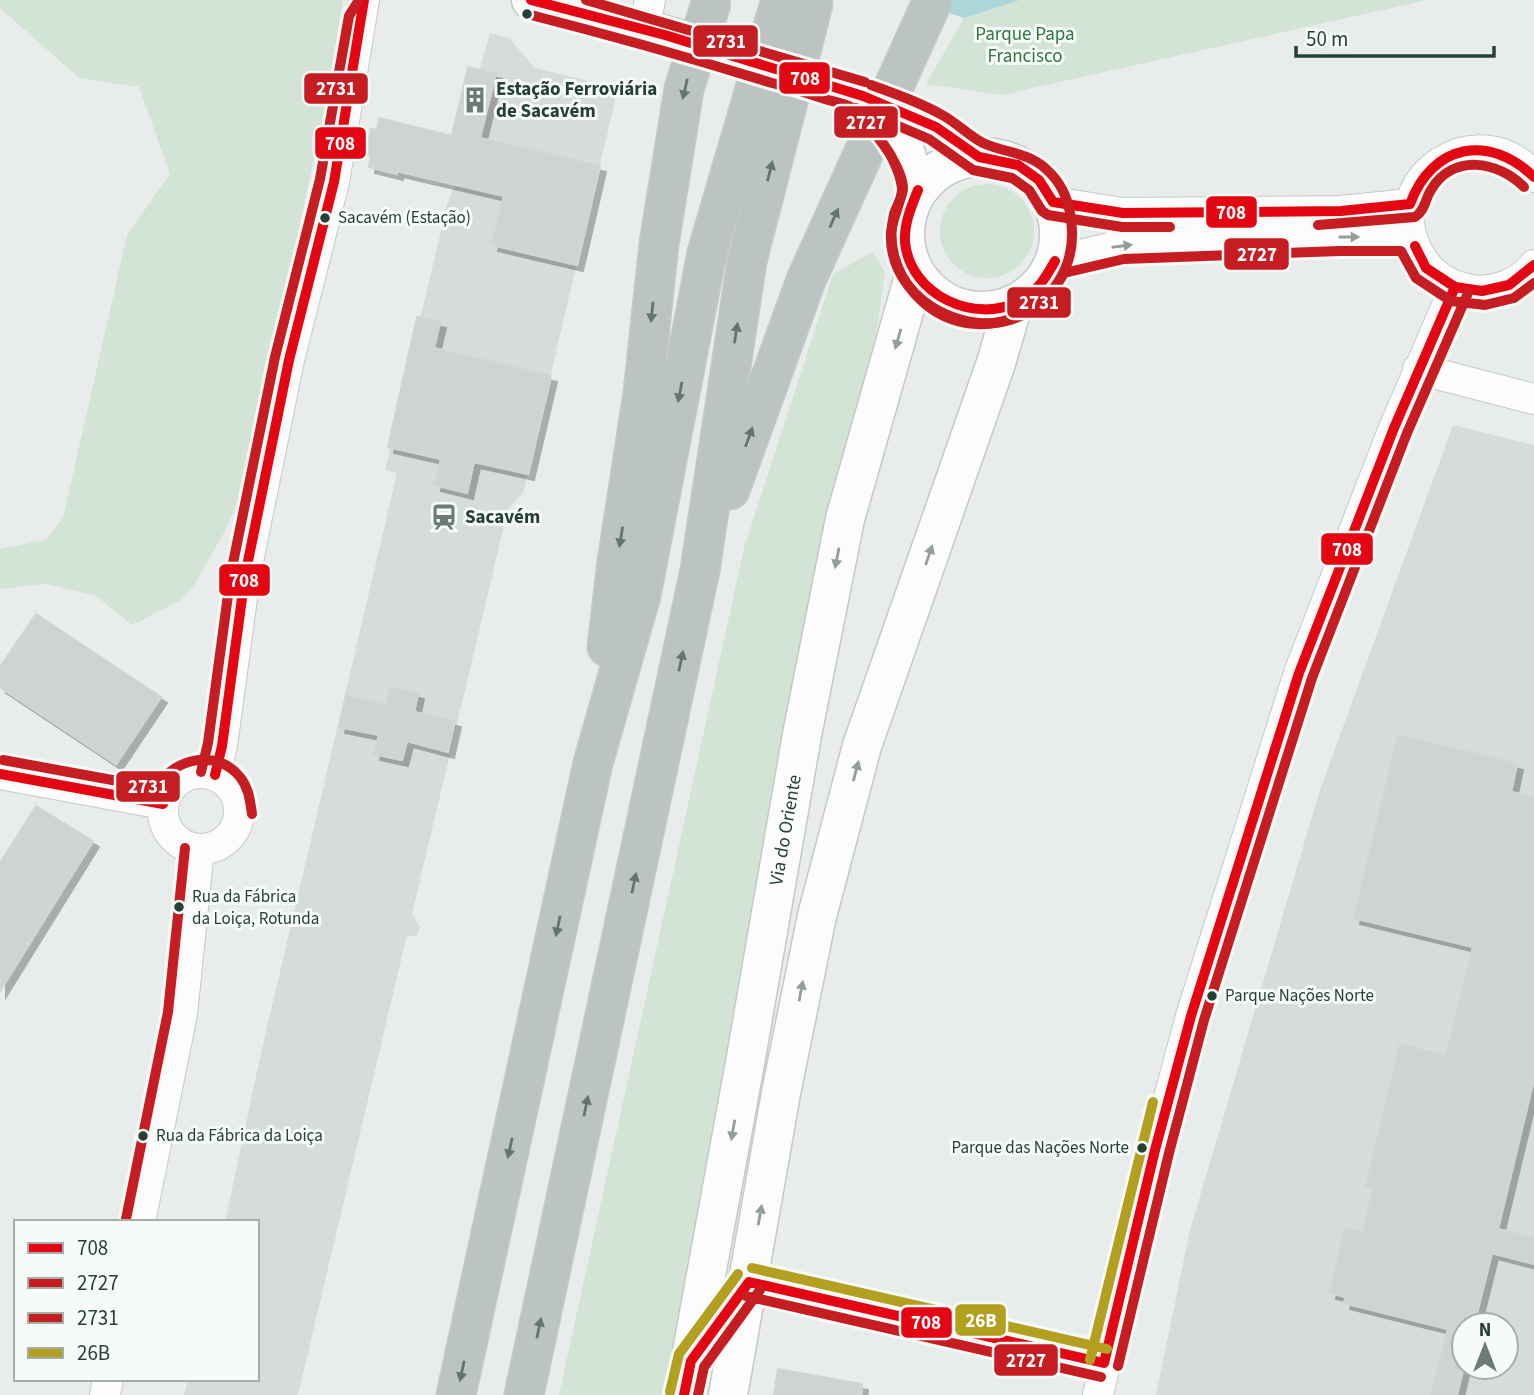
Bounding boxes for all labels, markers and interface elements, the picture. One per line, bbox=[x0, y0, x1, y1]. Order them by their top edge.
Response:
unlabelled marker bbox=[520, 7, 534, 21]
scale bar bbox=[1296, 14, 1494, 58]
park label: Parque Papa Francisco bbox=[975, 21, 1075, 70]
line badge: 2731 bbox=[692, 24, 759, 58]
text: 50 m bbox=[1306, 24, 1348, 54]
text: 2731 bbox=[706, 29, 746, 56]
line badge: 708 bbox=[778, 61, 831, 95]
text: 708 bbox=[790, 66, 820, 93]
line badge: 2731 bbox=[303, 72, 369, 105]
text: 2731 bbox=[316, 76, 356, 103]
place label: Estação Ferroviária de Sacavém bbox=[496, 76, 657, 125]
one-way arrow bbox=[679, 78, 690, 100]
building icon: Estação Ferroviária de Sacavém bbox=[460, 85, 490, 115]
line badge: 2727 bbox=[833, 105, 899, 139]
text: 2727 bbox=[846, 110, 886, 137]
line badge: 708 bbox=[314, 126, 367, 160]
text: 708 bbox=[325, 131, 355, 158]
one-way arrow bbox=[765, 160, 776, 182]
line badge: 708 bbox=[1205, 195, 1258, 229]
text: 708 bbox=[1216, 200, 1246, 227]
place label: Sacavém (Estação) bbox=[338, 206, 471, 230]
one-way arrow bbox=[828, 208, 840, 228]
marker: Sacavém (Estação) bbox=[318, 211, 332, 225]
one-way arrow bbox=[1338, 231, 1360, 243]
line badge: 2727 bbox=[1223, 237, 1290, 271]
one-way arrow bbox=[1111, 240, 1133, 251]
text: 2727 bbox=[1237, 242, 1277, 269]
line badge: 2731 bbox=[1006, 286, 1072, 319]
text: 2731 bbox=[1019, 290, 1059, 317]
one-way arrow bbox=[646, 301, 657, 323]
one-way arrow bbox=[731, 322, 742, 344]
one-way arrow bbox=[892, 329, 902, 350]
one-way arrow bbox=[674, 381, 685, 403]
one-way arrow bbox=[744, 427, 755, 448]
station icon: Sacavém bbox=[429, 502, 459, 532]
place label: Sacavém bbox=[465, 504, 540, 531]
one-way arrow bbox=[615, 527, 626, 549]
line badge: 708 bbox=[1320, 532, 1374, 566]
text: 708 bbox=[1332, 537, 1362, 564]
one-way arrow bbox=[924, 545, 935, 566]
one-way arrow bbox=[832, 547, 843, 569]
line badge: 708 bbox=[218, 563, 271, 597]
text: 708 bbox=[229, 568, 259, 595]
one-way arrow bbox=[676, 650, 687, 672]
one-way arrow bbox=[851, 759, 862, 781]
line badge: 2731 bbox=[115, 770, 181, 803]
street label: Via do Oriente bbox=[763, 773, 808, 887]
text: 2731 bbox=[128, 774, 168, 801]
one-way arrow bbox=[628, 872, 639, 894]
place label: Rua da Fábrica da Loiça, Rotunda bbox=[192, 885, 319, 931]
marker: Rua da Fábrica da Loiça, Rotunda bbox=[172, 900, 186, 914]
one-way arrow bbox=[552, 915, 563, 937]
one-way arrow bbox=[796, 980, 807, 1002]
place label: Parque Nações Norte bbox=[1225, 984, 1374, 1008]
marker: Parque Nações Norte bbox=[1205, 989, 1219, 1003]
one-way arrow bbox=[581, 1095, 592, 1117]
one-way arrow bbox=[727, 1119, 738, 1141]
place label: Rua da Fábrica da Loiça bbox=[156, 1124, 323, 1148]
marker: Rua da Fábrica da Loiça bbox=[136, 1129, 150, 1143]
place label: Parque das Nações Norte bbox=[952, 1136, 1129, 1160]
one-way arrow bbox=[504, 1137, 515, 1159]
marker: Parque das Nações Norte bbox=[1135, 1141, 1149, 1155]
one-way arrow bbox=[755, 1204, 766, 1226]
legend bbox=[14, 1220, 259, 1381]
text: 708 bbox=[77, 1233, 108, 1263]
text: 2727 bbox=[77, 1268, 119, 1298]
text: 2731 bbox=[77, 1303, 119, 1333]
line badge: 26B bbox=[954, 1303, 1007, 1337]
line badge: 708 bbox=[900, 1306, 953, 1339]
text: 26B bbox=[965, 1308, 997, 1335]
text: 708 bbox=[911, 1310, 941, 1337]
north arrow bbox=[1450, 1311, 1520, 1381]
one-way arrow bbox=[533, 1317, 544, 1339]
text: N bbox=[1479, 1317, 1491, 1344]
text: 26B bbox=[77, 1338, 110, 1368]
line badge: 2727 bbox=[993, 1343, 1059, 1377]
text: 2727 bbox=[1006, 1348, 1046, 1375]
one-way arrow bbox=[456, 1360, 467, 1382]

